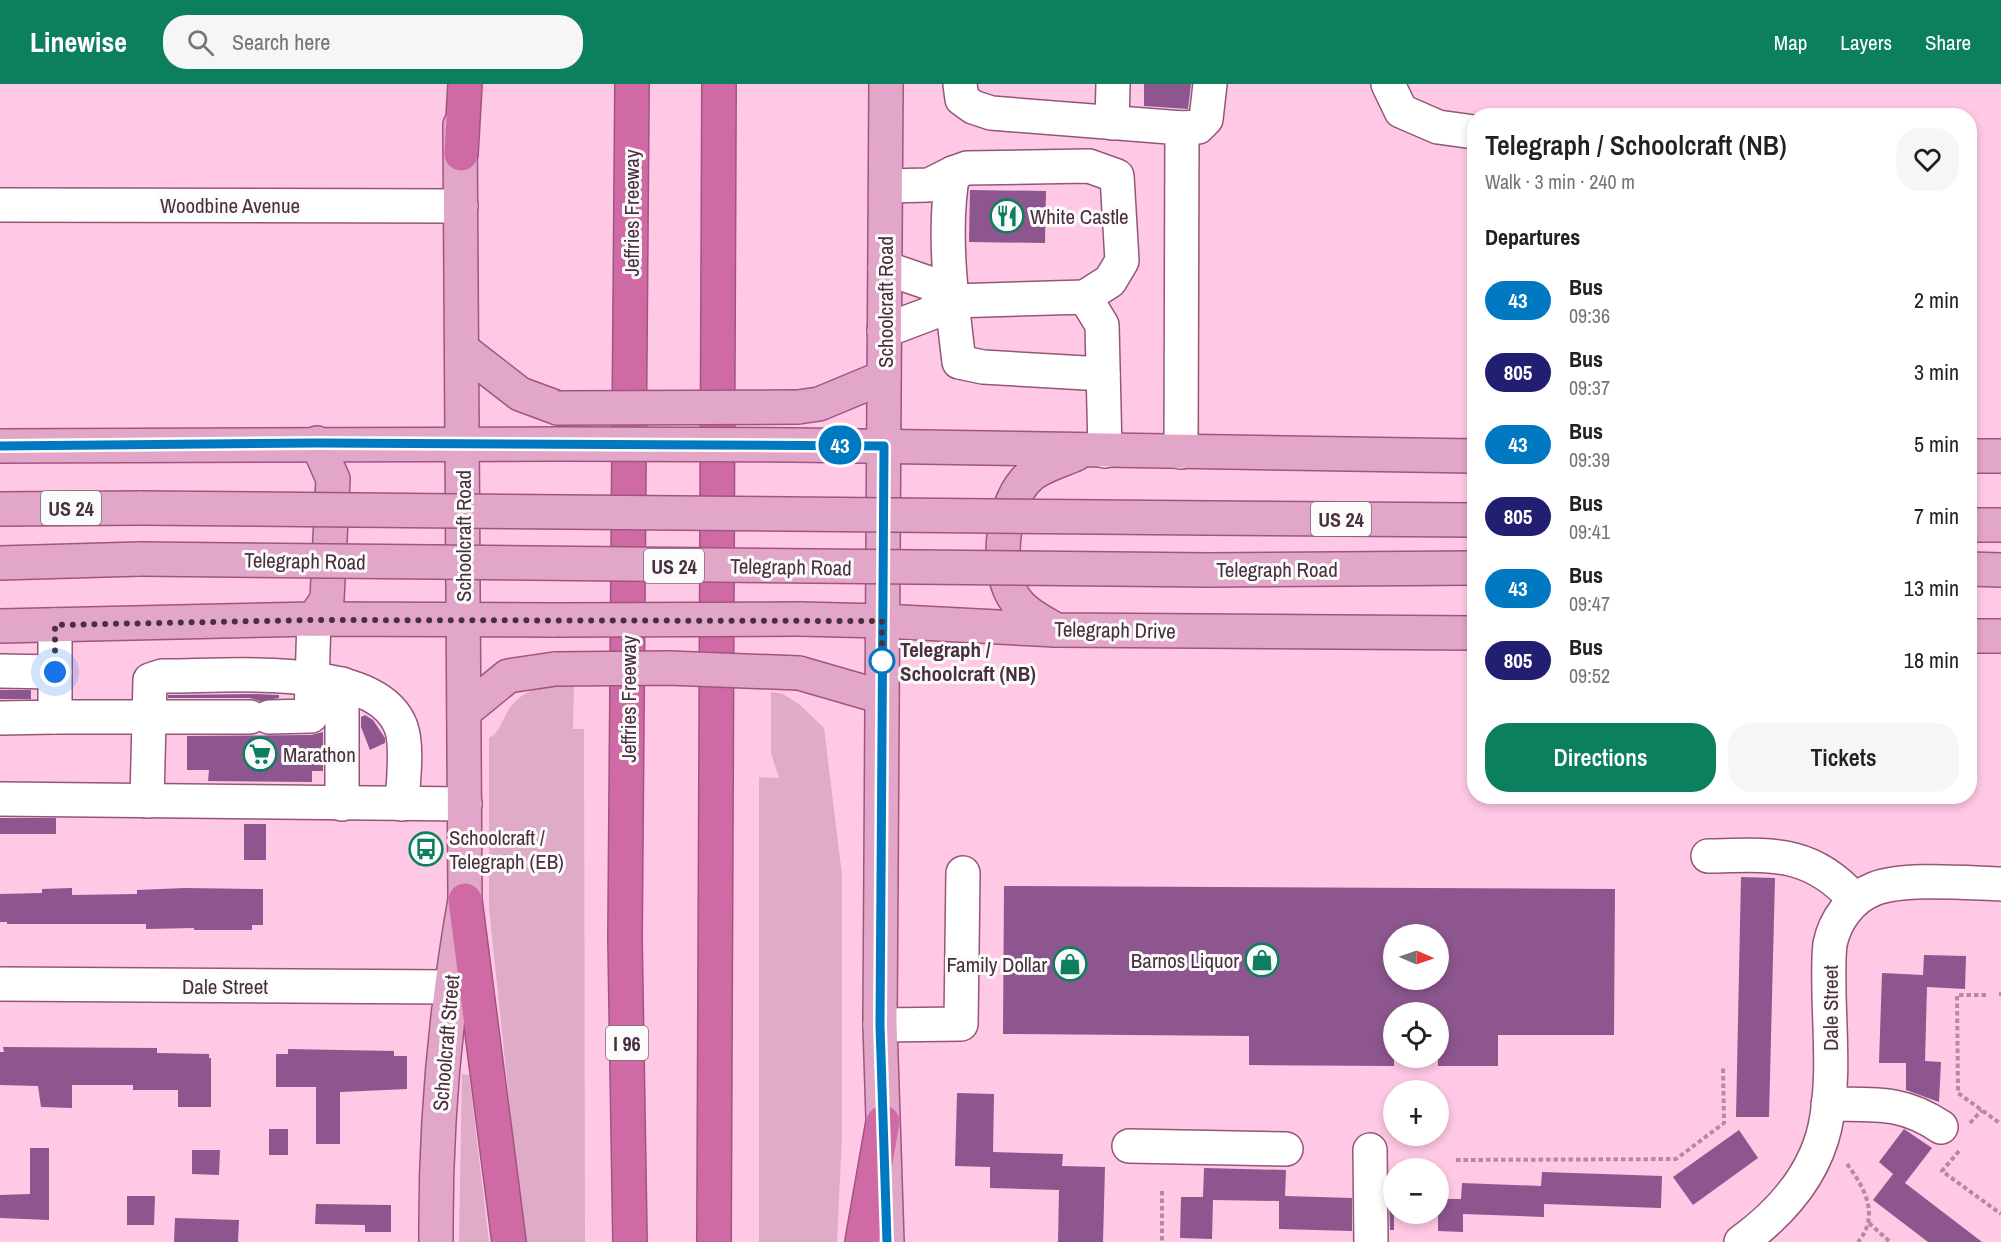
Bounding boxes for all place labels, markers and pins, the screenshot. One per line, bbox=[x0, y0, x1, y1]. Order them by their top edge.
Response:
restaurant icon: White Castle bbox=[989, 198, 1025, 234]
place label: White Castle bbox=[1030, 202, 1129, 231]
place label: Telegraph / Schoolcraft (NB) bbox=[900, 635, 1036, 688]
marker: Telegraph / Schoolcraft (NB) bbox=[869, 648, 895, 674]
supermarket icon: Marathon bbox=[242, 736, 278, 772]
place label: Marathon bbox=[283, 740, 356, 769]
place label: Schoolcraft / Telegraph (EB) bbox=[449, 823, 564, 876]
bus stop icon: Schoolcraft / Telegraph (EB) bbox=[408, 831, 444, 867]
shop icon: Barnos Liquor bbox=[1244, 942, 1280, 978]
shop icon: Family Dollar bbox=[1052, 946, 1088, 982]
place label: Barnos Liquor bbox=[1131, 946, 1239, 975]
place label: Family Dollar bbox=[946, 950, 1047, 979]

